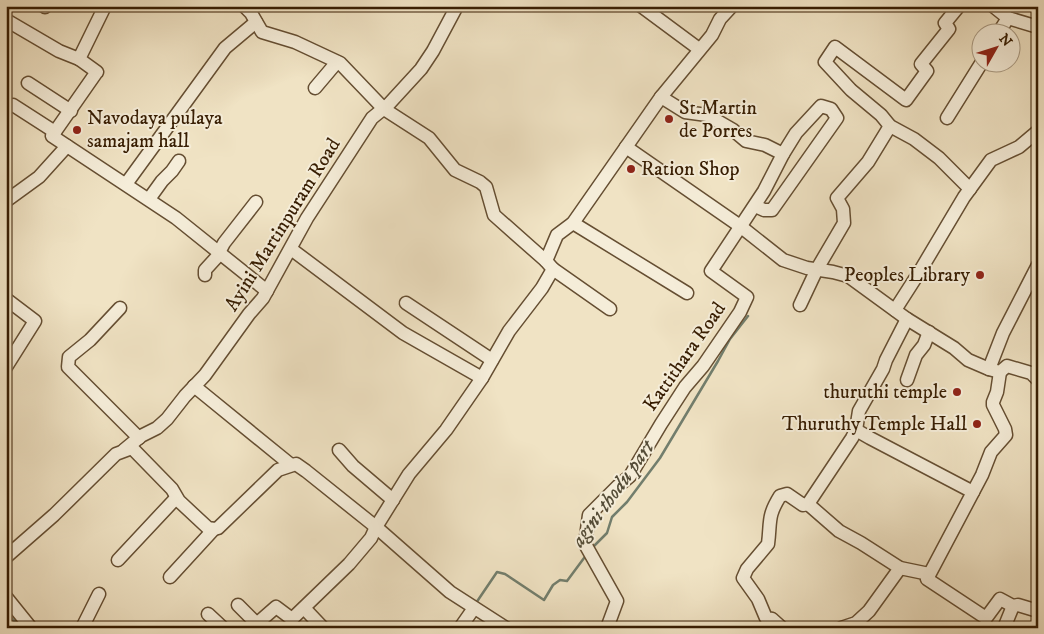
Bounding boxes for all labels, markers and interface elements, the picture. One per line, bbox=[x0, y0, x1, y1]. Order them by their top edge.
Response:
north arrow bbox=[972, 22, 1022, 72]
text: N bbox=[995, 30, 1016, 51]
place label: St.Martin de Porres bbox=[679, 96, 757, 144]
place label: Navodaya pulaya samajam hall bbox=[87, 106, 223, 154]
marker: St.Martin de Porres bbox=[663, 113, 675, 125]
marker: Navodaya pulaya samajam hall bbox=[71, 124, 83, 136]
street label: Ayini Martinpuram Road bbox=[220, 134, 346, 316]
place label: Ration Shop bbox=[641, 157, 740, 182]
marker: Ration Shop bbox=[625, 163, 637, 175]
place label: Peoples Library bbox=[844, 263, 971, 288]
marker: Peoples Library bbox=[974, 269, 986, 281]
street label: Kattithara Road bbox=[638, 298, 732, 416]
place label: thuruthi temple bbox=[823, 380, 947, 405]
marker: thuruthi temple bbox=[951, 386, 963, 398]
place label: Thuruthy Temple Hall bbox=[782, 412, 967, 437]
marker: Thuruthy Temple Hall bbox=[971, 418, 983, 430]
water label: agini thodu part bbox=[565, 434, 661, 553]

